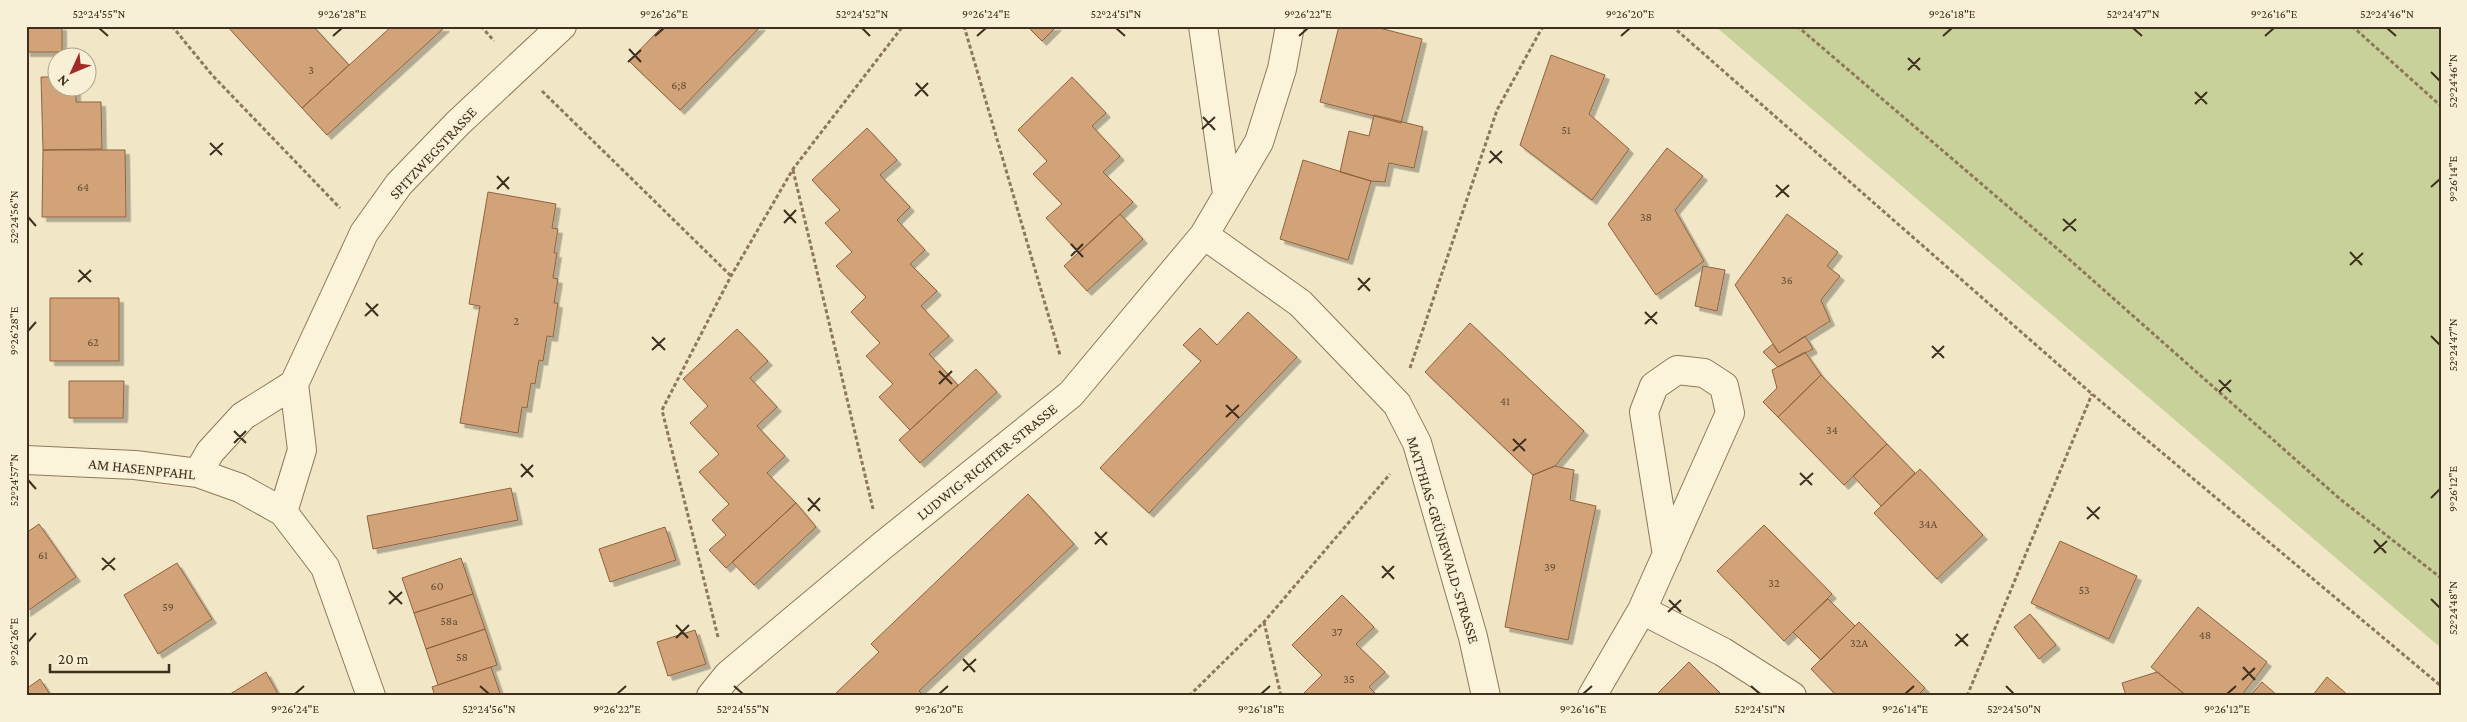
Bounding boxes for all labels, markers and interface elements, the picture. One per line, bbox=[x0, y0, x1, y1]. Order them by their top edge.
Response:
text: 52°24'55"N bbox=[73, 7, 126, 21]
text: 9°26'28"E bbox=[318, 7, 367, 21]
text: 9°26'26"E bbox=[640, 7, 688, 21]
text: 52°24'52"N bbox=[836, 7, 889, 21]
text: 9°26'24"E bbox=[962, 7, 1010, 21]
text: 52°24'51"N bbox=[1091, 7, 1142, 21]
text: 9°26'22"E bbox=[1284, 7, 1332, 21]
text: 9°26'20"E bbox=[1606, 7, 1655, 21]
text: 9°26'18"E bbox=[1929, 7, 1976, 21]
text: 52°24'47"N bbox=[2106, 7, 2160, 21]
text: 9°26'16"E bbox=[2251, 7, 2298, 21]
text: 52°24'46"N bbox=[2360, 7, 2414, 21]
north arrow bbox=[48, 48, 98, 98]
text: 52°24'46"N bbox=[2446, 54, 2460, 108]
house number: 3 bbox=[308, 63, 314, 77]
text: N bbox=[53, 72, 72, 90]
house number: 6;8 bbox=[671, 78, 687, 92]
street label: SPITZWEGSTRASSE bbox=[386, 104, 480, 202]
house number: 51 bbox=[1561, 123, 1571, 137]
text: 9°26'14"E bbox=[2446, 155, 2460, 202]
house number: 64 bbox=[77, 180, 89, 194]
text: 52°24'56"N bbox=[7, 190, 21, 244]
house number: 38 bbox=[1640, 210, 1652, 224]
house number: 36 bbox=[1781, 273, 1793, 287]
text: 9°26'28"E bbox=[7, 306, 21, 355]
house number: 2 bbox=[513, 314, 519, 328]
text: 52°24'47"N bbox=[2446, 318, 2460, 372]
house number: 62 bbox=[87, 335, 99, 349]
house number: 41 bbox=[1500, 394, 1510, 408]
street label: LUDWIG-RICHTER-STRASSE bbox=[914, 401, 1060, 523]
house number: 34 bbox=[1826, 423, 1838, 437]
street label: MATTHIAS-GRÜNEWALD-STRASSE bbox=[1404, 435, 1482, 645]
text: 52°24'57"N bbox=[7, 454, 21, 506]
street label: AM HASENPFAHL bbox=[88, 455, 197, 483]
text: 9°26'12"E bbox=[2446, 466, 2460, 512]
house number: 34A bbox=[1919, 517, 1937, 531]
house number: 61 bbox=[38, 548, 48, 562]
house number: 39 bbox=[1544, 560, 1556, 574]
house number: 32 bbox=[1768, 576, 1780, 590]
house number: 60 bbox=[431, 579, 444, 593]
text: 52°24'48"N bbox=[2446, 581, 2460, 635]
house number: 53 bbox=[2078, 583, 2090, 597]
house number: 59 bbox=[162, 600, 174, 614]
house number: 58a bbox=[440, 614, 458, 628]
text: 9°26'26"E bbox=[7, 618, 21, 666]
house number: 37 bbox=[1331, 625, 1343, 639]
house number: 48 bbox=[2199, 628, 2211, 642]
house number: 32A bbox=[1850, 636, 1868, 650]
scale bar bbox=[50, 642, 169, 674]
house number: 58 bbox=[456, 650, 468, 664]
text: 20 m bbox=[58, 651, 89, 667]
house number: 35 bbox=[1343, 672, 1355, 686]
text: 9°26'24"E bbox=[271, 702, 319, 716]
text: 52°24'56"N bbox=[462, 702, 516, 716]
text: 9°26'22"E bbox=[593, 702, 641, 716]
text: 52°24'55"N bbox=[717, 702, 770, 716]
text: 9°26'20"E bbox=[915, 702, 964, 716]
text: 9°26'18"E bbox=[1238, 702, 1285, 716]
text: 9°26'16"E bbox=[1560, 702, 1607, 716]
text: 52°24'51"N bbox=[1735, 702, 1786, 716]
text: 9°26'14"E bbox=[1882, 702, 1929, 716]
text: 52°24'50"N bbox=[1987, 702, 2041, 716]
text: 9°26'12"E bbox=[2204, 702, 2250, 716]

